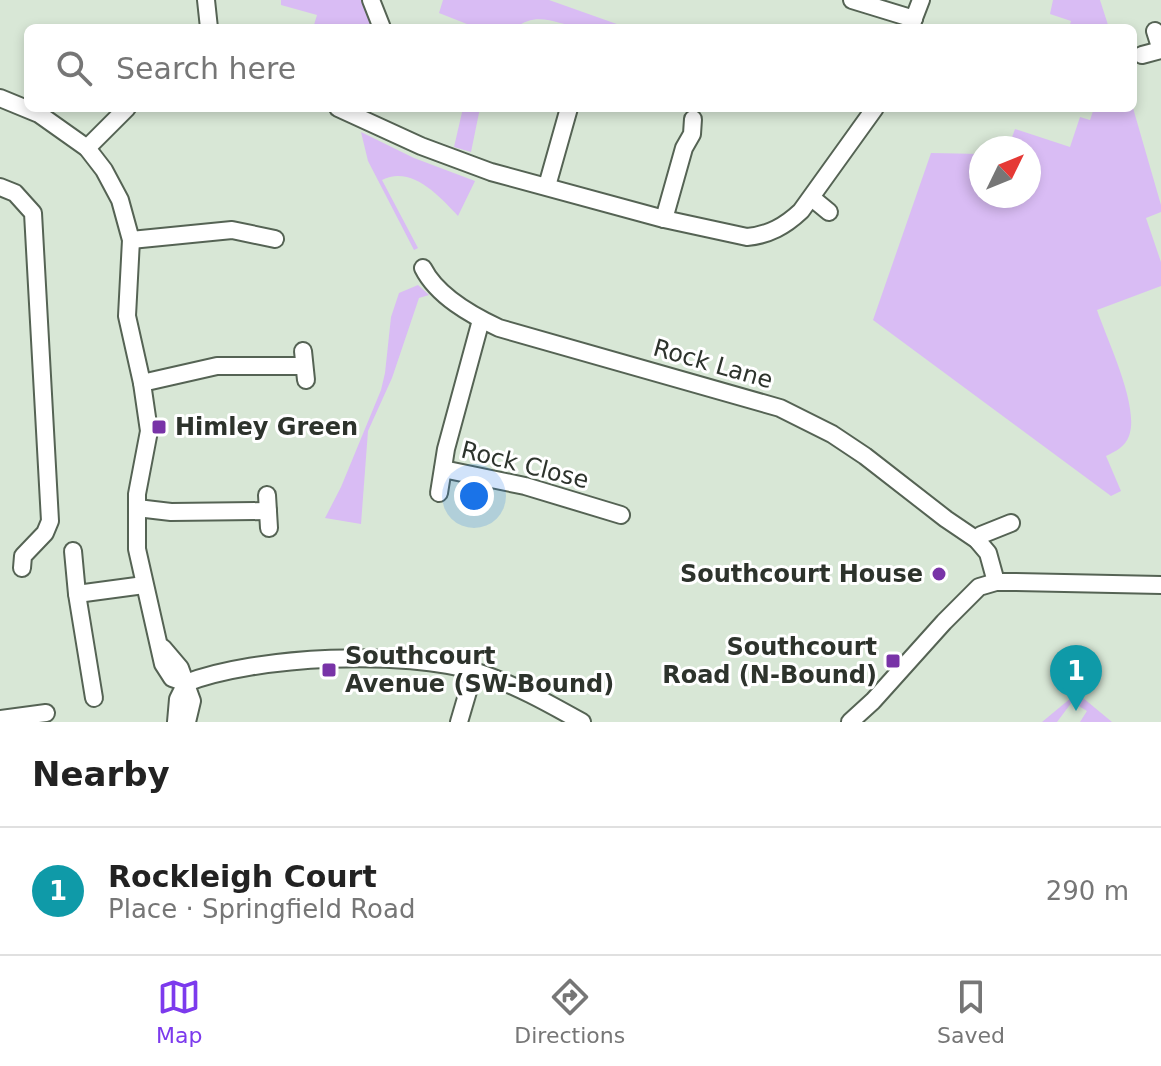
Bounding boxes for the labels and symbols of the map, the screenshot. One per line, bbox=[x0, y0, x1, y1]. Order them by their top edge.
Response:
north arrow bbox=[969, 136, 1041, 208]
street label: Rock Lane bbox=[650, 334, 776, 394]
place label: Himley Green bbox=[175, 413, 358, 441]
marker: Himley Green bbox=[150, 418, 168, 436]
street label: Rock Close bbox=[458, 436, 592, 494]
your location bbox=[454, 476, 494, 516]
place label: Southcourt House bbox=[680, 560, 923, 588]
marker: Southcourt House bbox=[930, 565, 948, 583]
place label: Southcourt Road (N-Bound) bbox=[662, 633, 877, 689]
place label: Southcourt Avenue (SW-Bound) bbox=[345, 642, 614, 698]
pin: 1 bbox=[1050, 645, 1102, 711]
marker: Southcourt Road (N-Bound) bbox=[884, 652, 902, 670]
marker: Southcourt Avenue (SW-Bound) bbox=[320, 661, 338, 679]

